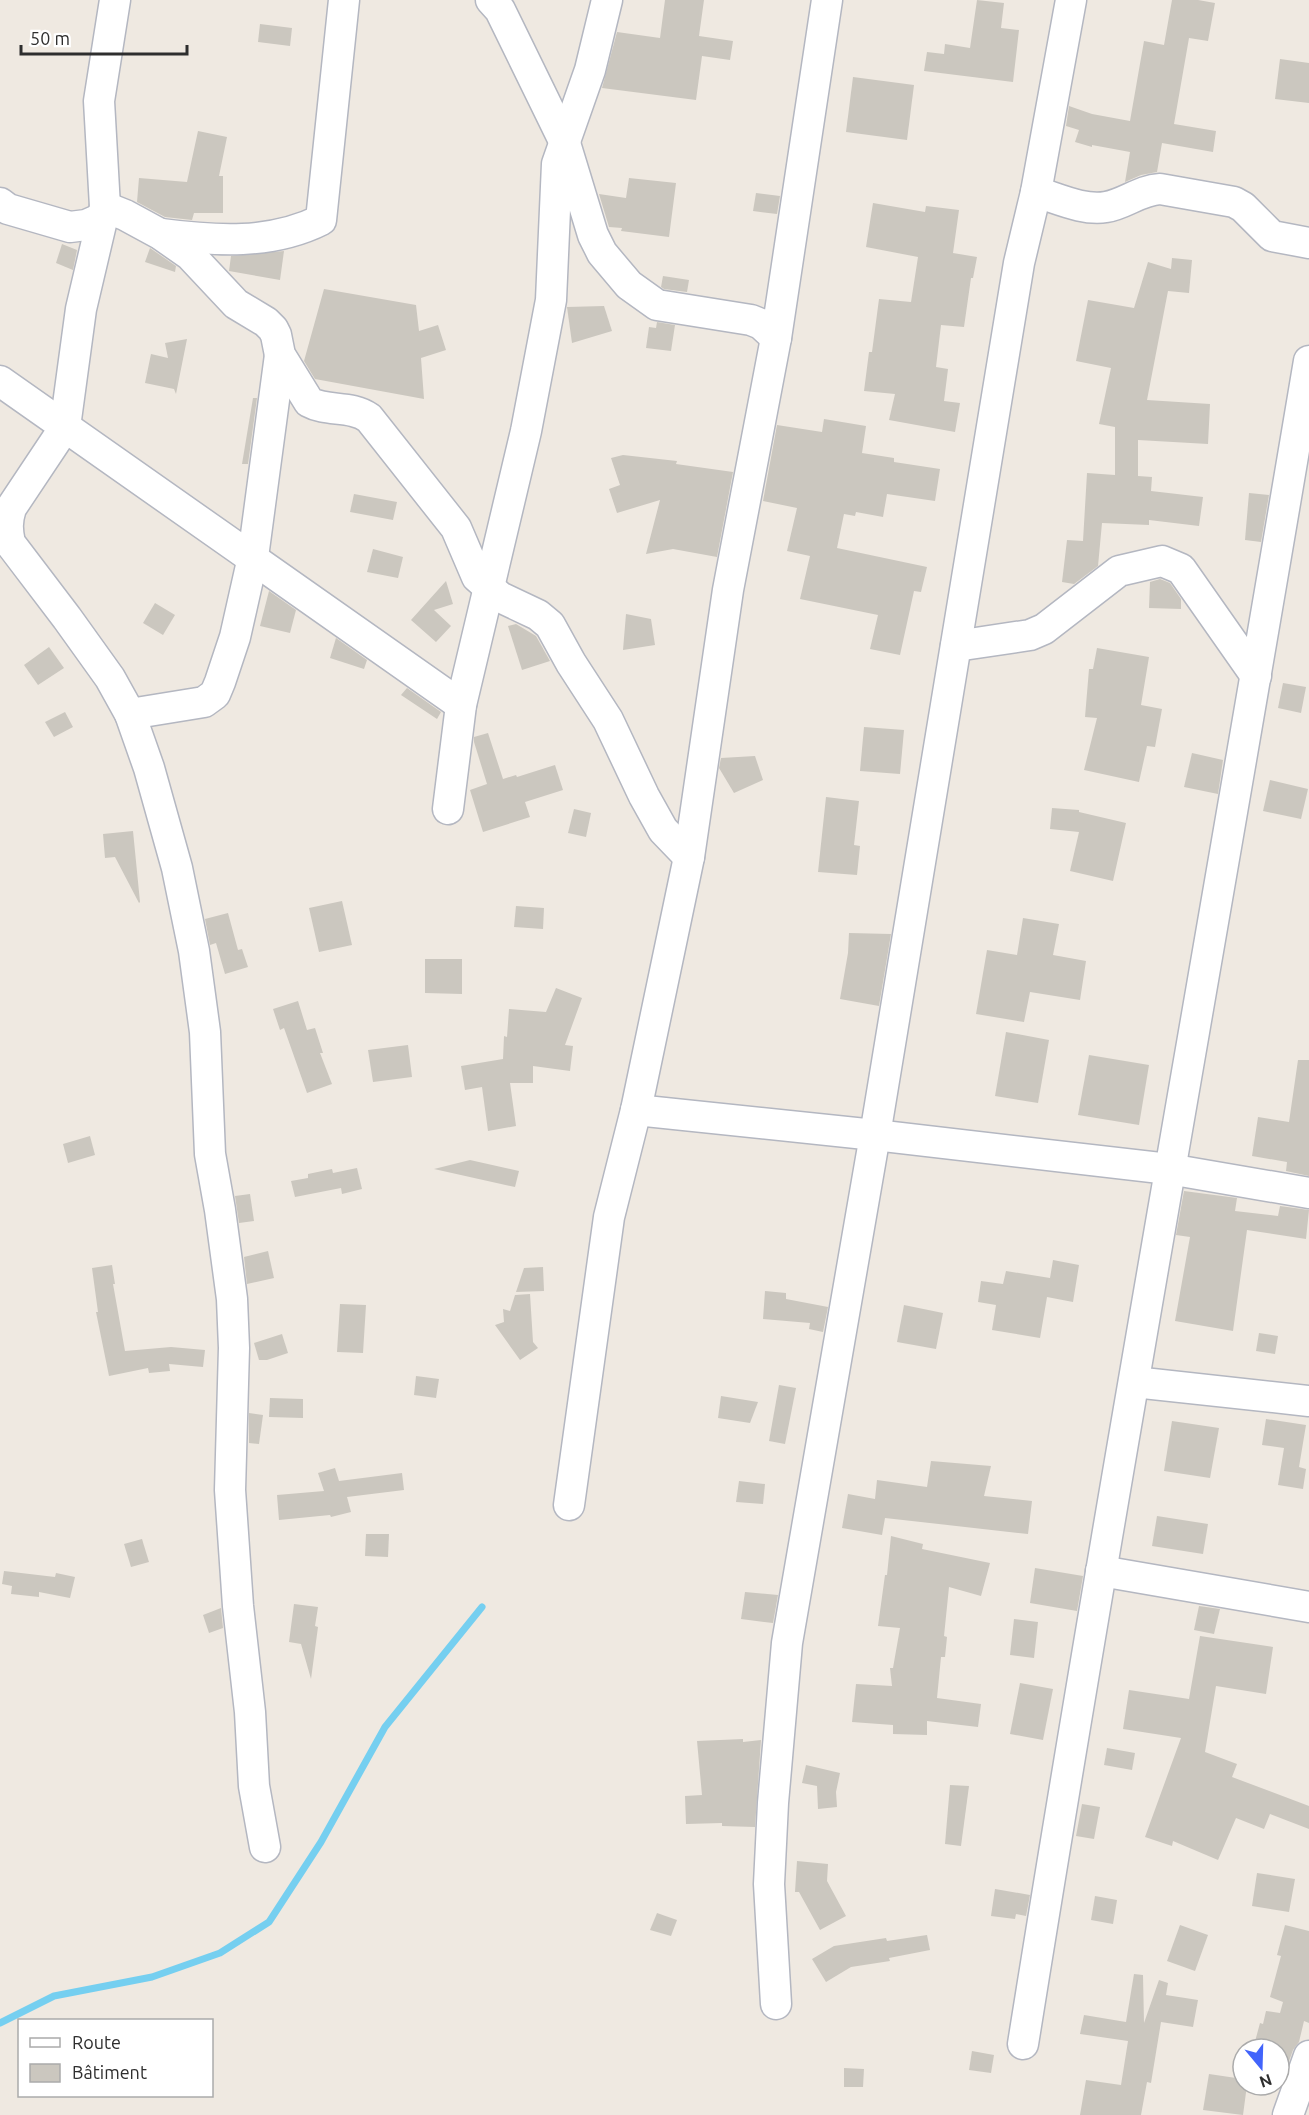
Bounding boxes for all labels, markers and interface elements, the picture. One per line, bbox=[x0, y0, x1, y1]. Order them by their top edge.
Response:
scale bar bbox=[21, 18, 188, 56]
text: 50 m bbox=[30, 28, 70, 48]
legend bbox=[18, 2019, 213, 2097]
text: Route bbox=[72, 2032, 121, 2052]
north arrow bbox=[1231, 2037, 1291, 2097]
text: Bâtiment bbox=[72, 2062, 147, 2082]
text: N bbox=[1257, 2071, 1274, 2092]

